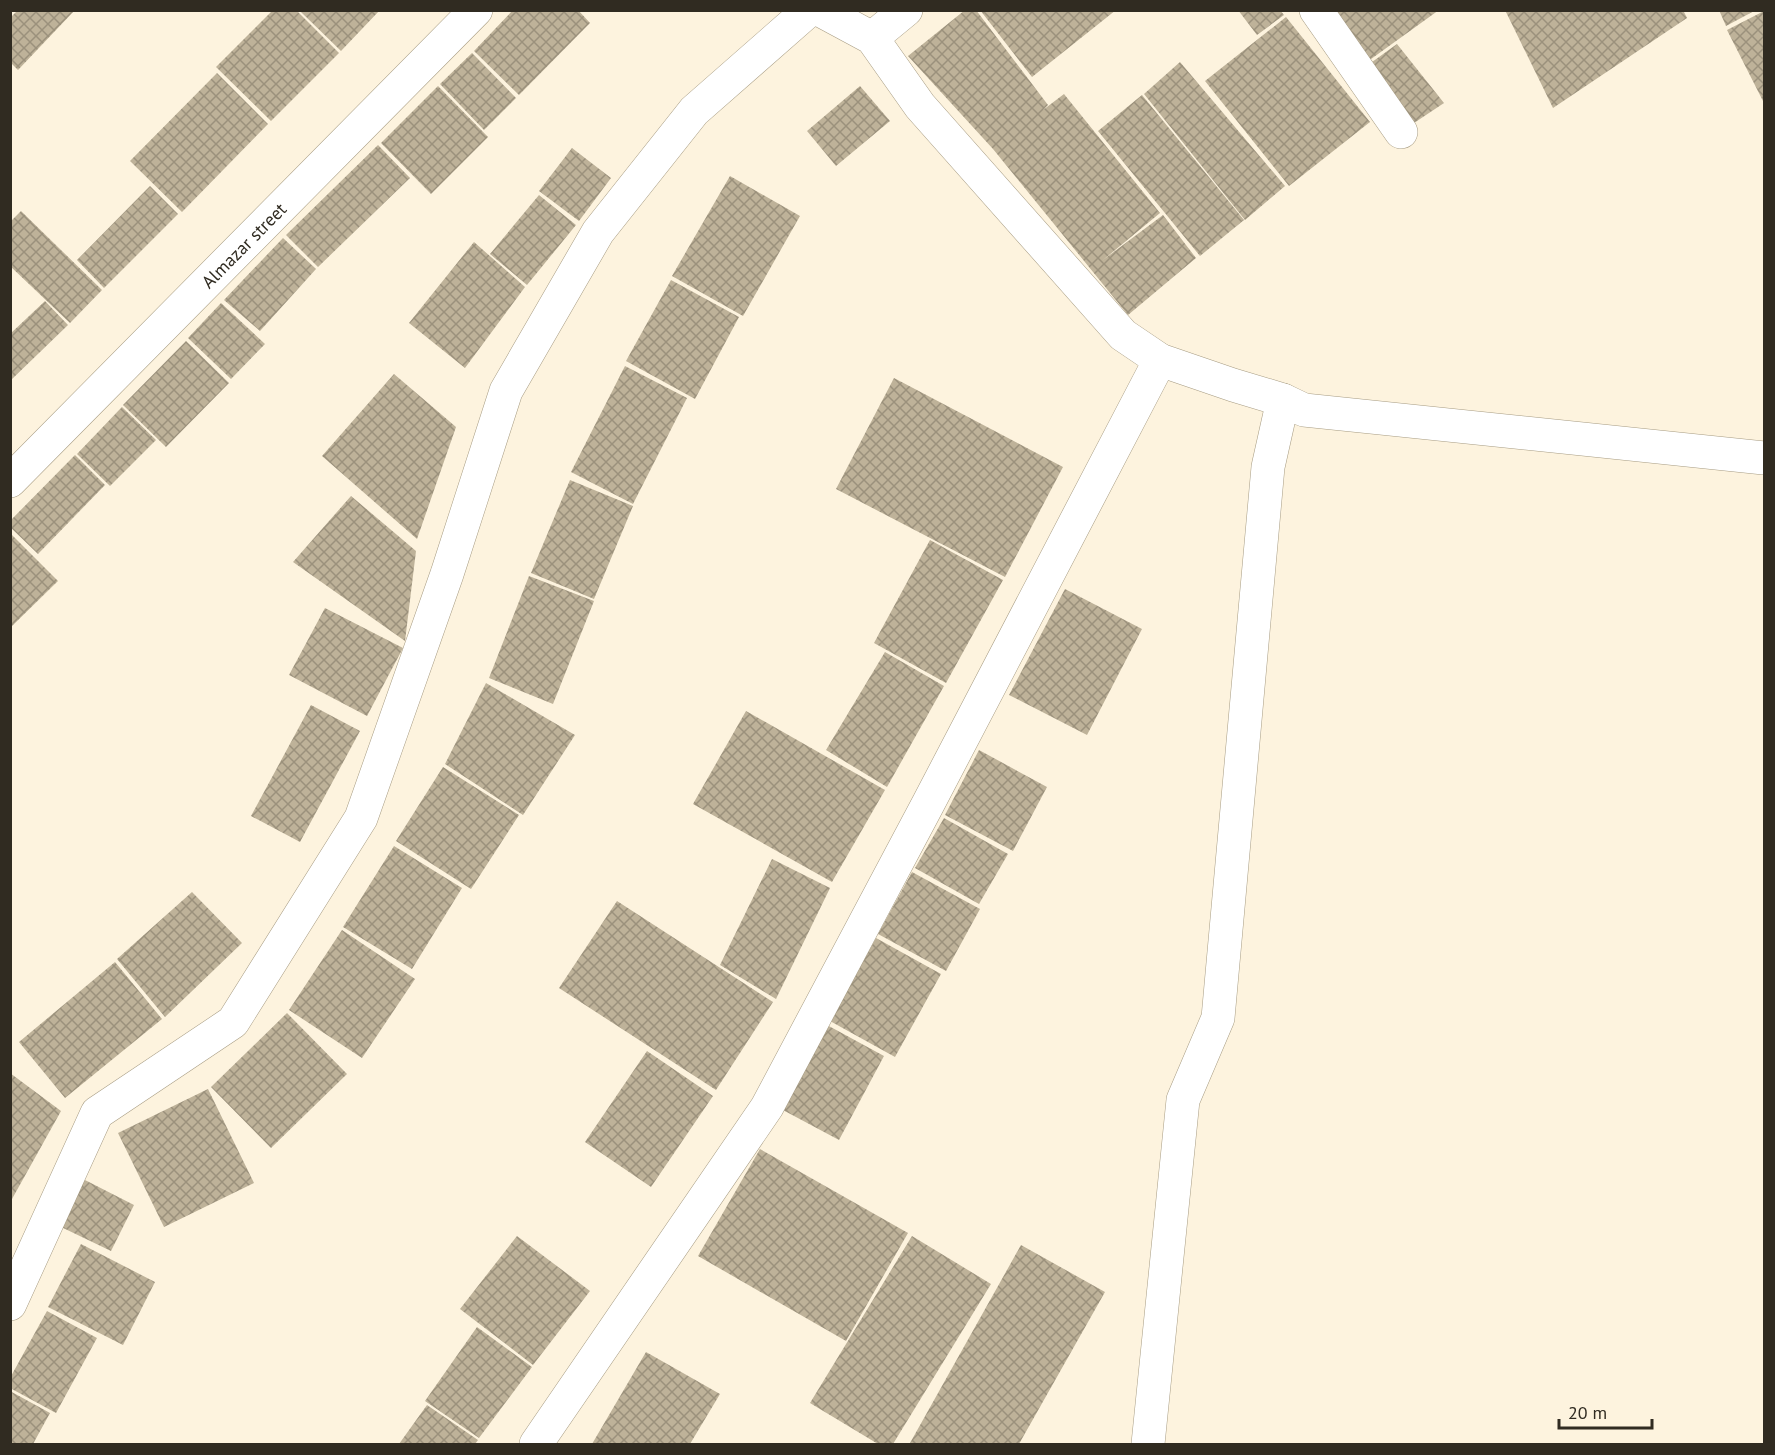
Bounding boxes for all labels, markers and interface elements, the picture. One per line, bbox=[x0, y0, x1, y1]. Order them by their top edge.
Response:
street label: Almazar street bbox=[196, 197, 291, 293]
scale bar bbox=[1559, 1392, 1652, 1430]
text: 20 m bbox=[1568, 1401, 1607, 1424]

